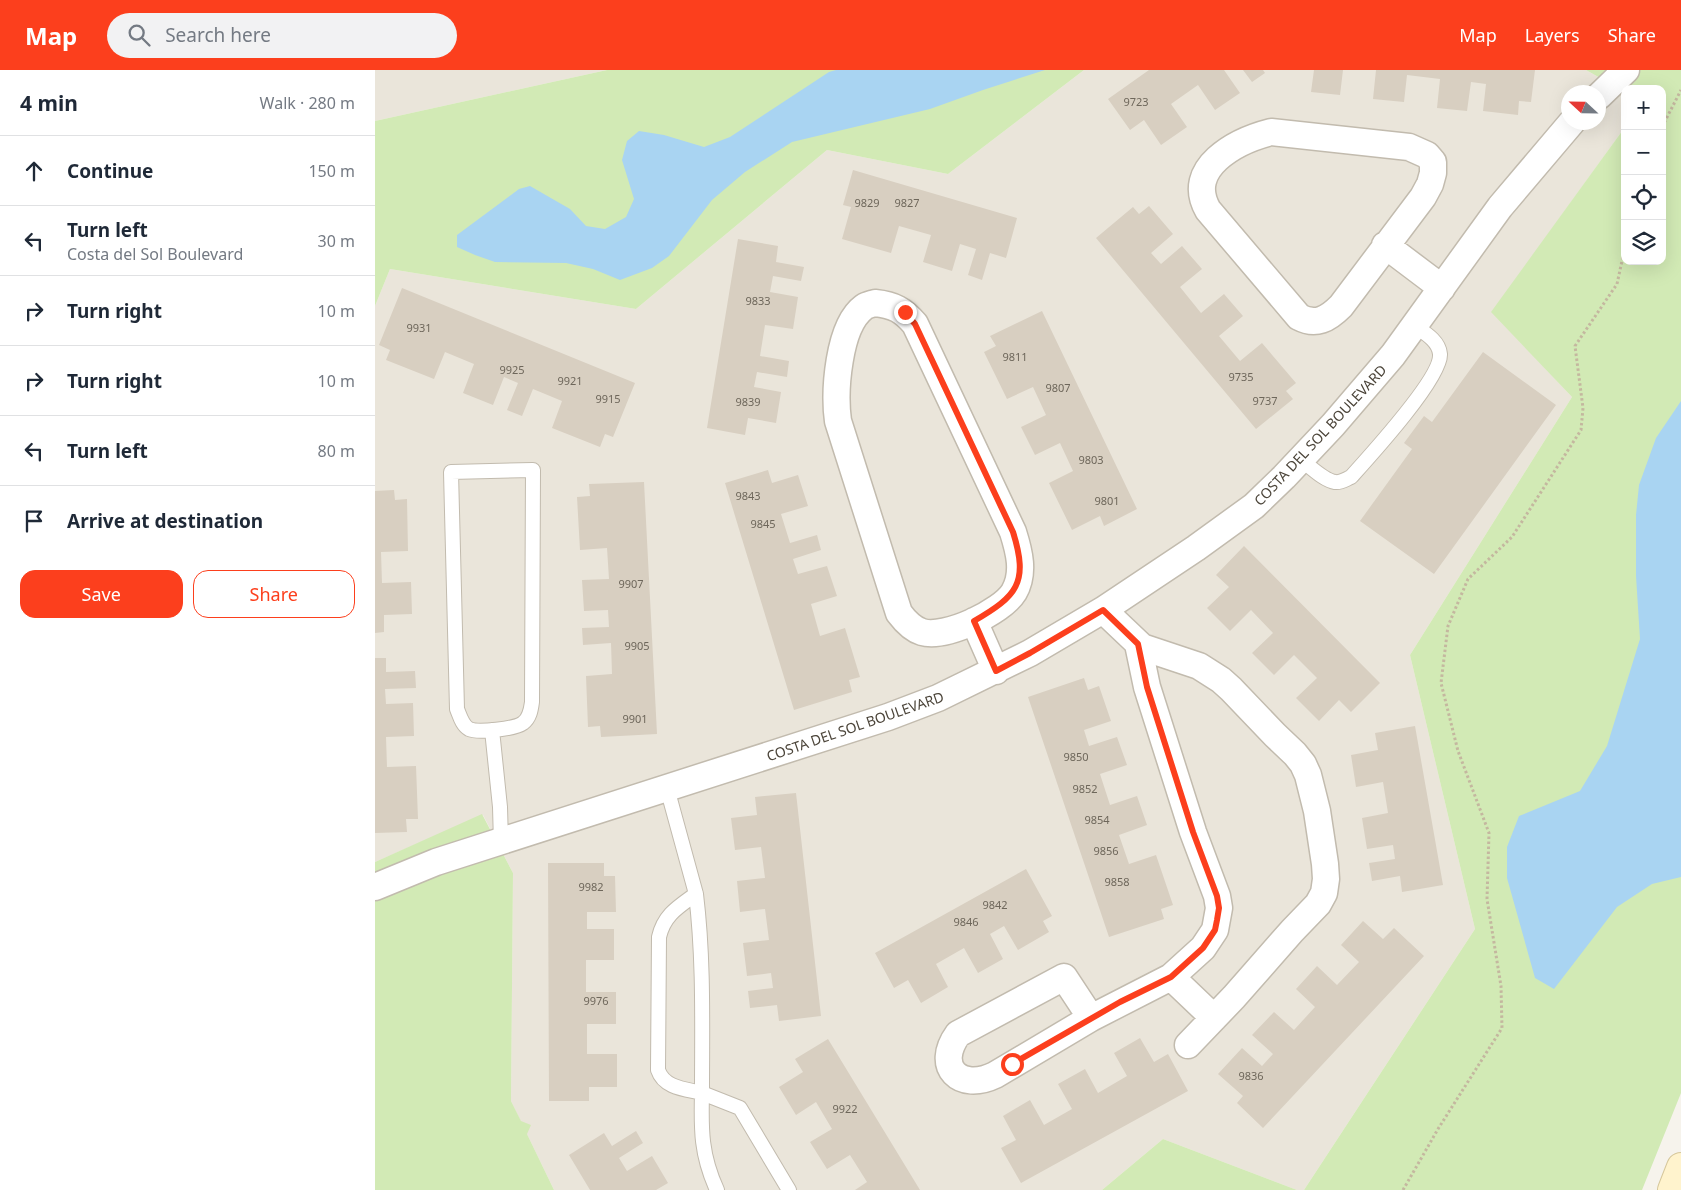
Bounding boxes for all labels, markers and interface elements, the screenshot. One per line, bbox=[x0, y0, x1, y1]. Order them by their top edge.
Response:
search box bbox=[107, 13, 457, 58]
text: Map bbox=[25, 19, 77, 52]
icon: search bbox=[125, 21, 153, 49]
text: Search here bbox=[165, 22, 271, 48]
text: Map bbox=[1459, 23, 1497, 47]
text: Layers bbox=[1525, 23, 1580, 47]
text: Share bbox=[1608, 23, 1656, 47]
north arrow bbox=[1561, 85, 1606, 130]
map controls bbox=[1621, 85, 1666, 265]
button: + bbox=[1621, 85, 1666, 130]
text: 4 min bbox=[20, 89, 78, 117]
text: Walk · 280 m bbox=[260, 92, 355, 114]
house number: 9723 bbox=[1123, 94, 1149, 109]
button: − bbox=[1621, 130, 1666, 175]
icon: ahead bbox=[20, 157, 48, 185]
text: Continue bbox=[67, 158, 153, 184]
text: 150 m bbox=[308, 160, 355, 182]
button: locate bbox=[1621, 175, 1666, 220]
house number: 9829 bbox=[854, 195, 880, 210]
house number: 9827 bbox=[894, 195, 920, 210]
text: Turn left bbox=[67, 217, 148, 243]
button: layers bbox=[1621, 220, 1666, 265]
icon: left bbox=[20, 227, 48, 255]
text: 30 m bbox=[318, 230, 355, 252]
text: Costa del Sol Boulevard bbox=[67, 243, 243, 265]
house number: 9833 bbox=[745, 293, 771, 308]
icon: right bbox=[20, 297, 48, 325]
text: Turn right bbox=[67, 298, 162, 324]
text: 10 m bbox=[318, 300, 355, 322]
route end bbox=[894, 301, 917, 324]
house number: 9931 bbox=[406, 320, 432, 335]
house number: 9811 bbox=[1002, 349, 1028, 364]
street label: COSTA DEL SOL BOULEVARD bbox=[1250, 360, 1390, 510]
house number: 9925 bbox=[499, 362, 525, 377]
icon: right bbox=[20, 367, 48, 395]
text: Turn right bbox=[67, 368, 162, 394]
house number: 9735 bbox=[1228, 369, 1254, 384]
text: 10 m bbox=[318, 370, 355, 392]
house number: 9921 bbox=[557, 373, 583, 388]
house number: 9807 bbox=[1045, 380, 1071, 395]
house number: 9915 bbox=[595, 391, 621, 406]
house number: 9737 bbox=[1252, 393, 1278, 408]
house number: 9839 bbox=[735, 394, 761, 409]
icon: left bbox=[20, 437, 48, 465]
text: Turn left bbox=[67, 438, 148, 464]
text: 80 m bbox=[318, 440, 355, 462]
house number: 9803 bbox=[1078, 452, 1104, 467]
house number: 9843 bbox=[735, 488, 761, 503]
house number: 9801 bbox=[1094, 493, 1120, 508]
icon: arrive bbox=[20, 507, 48, 535]
text: Arrive at destination bbox=[67, 508, 263, 534]
house number: 9845 bbox=[750, 516, 776, 531]
button: Save bbox=[20, 570, 183, 618]
button: Share bbox=[193, 570, 355, 618]
house number: 9907 bbox=[618, 576, 644, 591]
house number: 9905 bbox=[624, 638, 650, 653]
street label: COSTA DEL SOL BOULEVARD bbox=[764, 687, 946, 765]
house number: 9901 bbox=[622, 711, 648, 726]
house number: 9850 bbox=[1063, 749, 1089, 764]
house number: 9852 bbox=[1072, 781, 1098, 796]
house number: 9854 bbox=[1084, 812, 1110, 827]
house number: 9856 bbox=[1093, 843, 1119, 858]
house number: 9858 bbox=[1104, 874, 1130, 889]
house number: 9982 bbox=[578, 879, 604, 894]
house number: 9842 bbox=[982, 897, 1008, 912]
house number: 9846 bbox=[953, 914, 979, 929]
house number: 9976 bbox=[583, 993, 609, 1008]
route start bbox=[1001, 1053, 1024, 1076]
house number: 9836 bbox=[1238, 1068, 1264, 1083]
house number: 9922 bbox=[832, 1101, 858, 1116]

